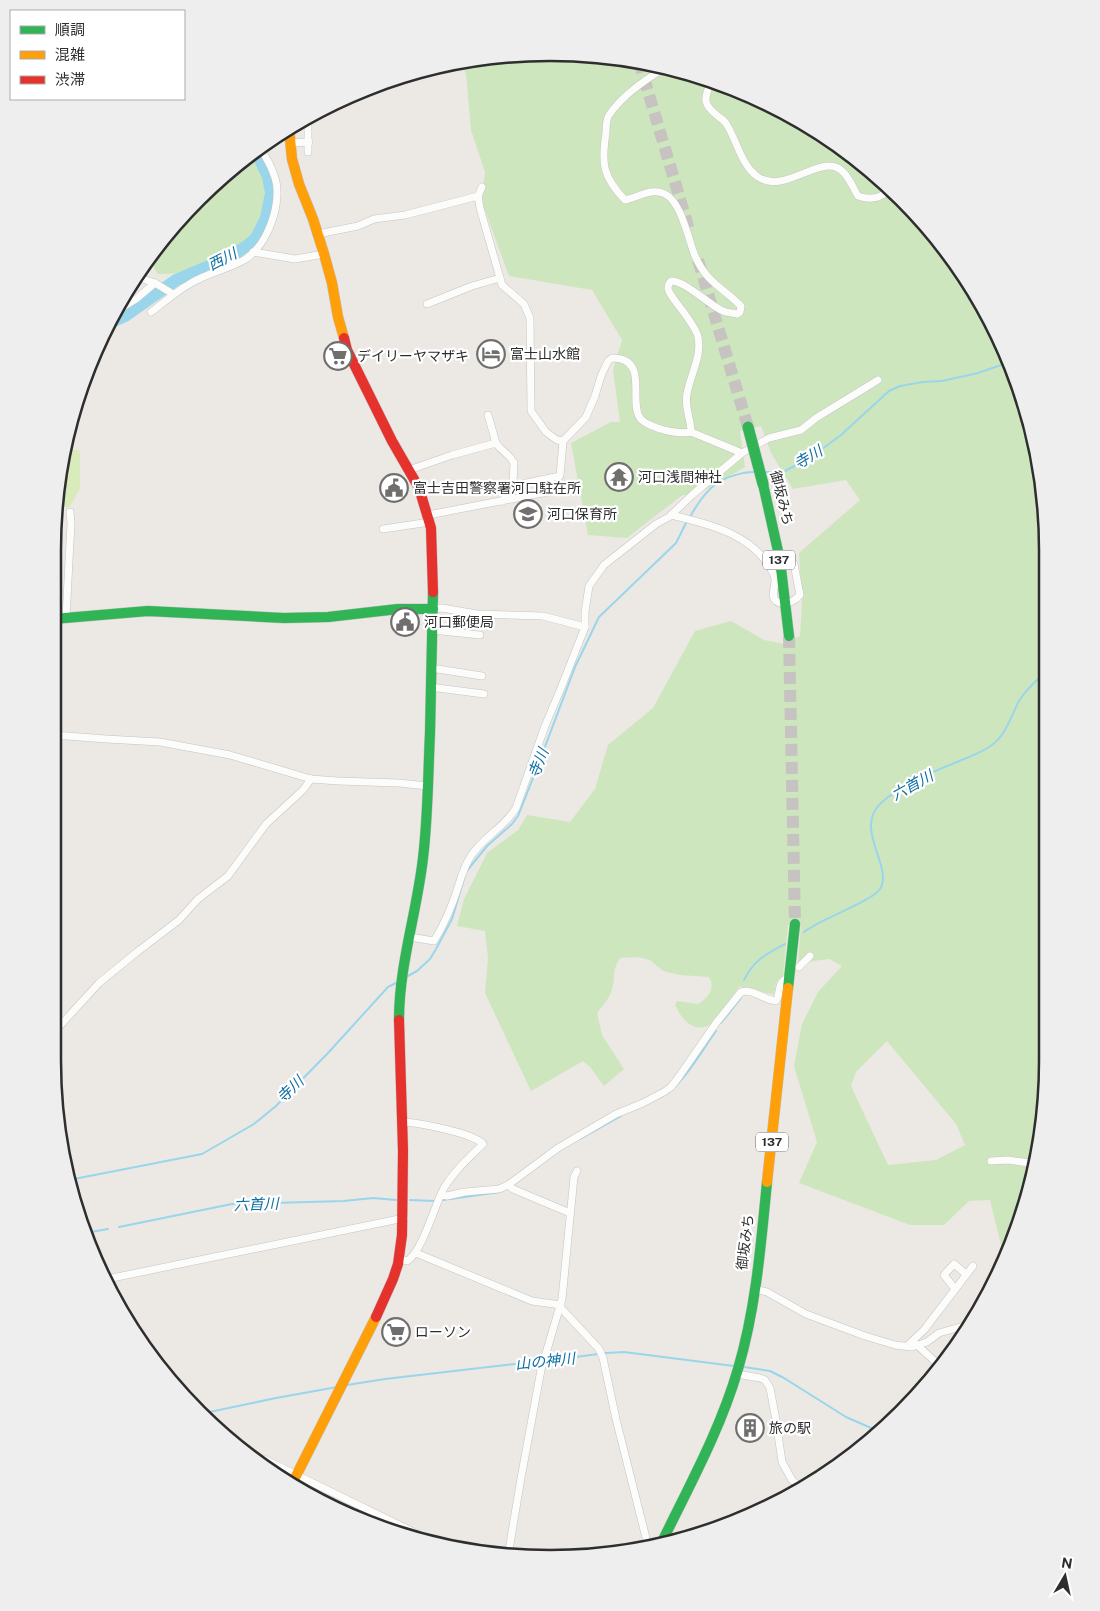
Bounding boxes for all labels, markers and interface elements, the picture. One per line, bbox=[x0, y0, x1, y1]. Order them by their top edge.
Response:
legend bbox=[10, 10, 185, 100]
text: 順調 bbox=[55, 21, 85, 38]
text: 混雑 bbox=[55, 46, 85, 63]
text: 渋滞 bbox=[55, 71, 85, 88]
water label: 西川 bbox=[205, 244, 241, 273]
hotel icon: 富士山水館 bbox=[476, 339, 506, 369]
supermarket icon: デイリーヤマザキ bbox=[323, 341, 353, 371]
place label: 富士山水館 bbox=[510, 346, 580, 362]
place label: デイリーヤマザキ bbox=[357, 348, 469, 364]
water label: 寺川 bbox=[791, 441, 827, 472]
temple icon: 河口浅間神社 bbox=[604, 462, 634, 492]
place label: 河口浅間神社 bbox=[638, 469, 722, 485]
street label: 御坂みち bbox=[767, 469, 797, 527]
public building icon: 富士吉田警察署河口駐在所 bbox=[379, 473, 409, 503]
place label: 富士吉田警察署河口駐在所 bbox=[413, 480, 581, 496]
school or university icon: 河口保育所 bbox=[513, 499, 543, 529]
place label: 河口保育所 bbox=[547, 506, 617, 522]
road number: 137 bbox=[763, 550, 795, 570]
public building icon: 河口郵便局 bbox=[390, 607, 420, 637]
place label: 河口郵便局 bbox=[424, 614, 494, 630]
water label: 寺川 bbox=[525, 744, 552, 780]
water label: 六首川 bbox=[888, 766, 938, 803]
water label: 寺川 bbox=[273, 1071, 308, 1106]
road number: 137 bbox=[756, 1132, 788, 1152]
water label: 六首川 bbox=[233, 1195, 281, 1213]
street label: 御坂みち bbox=[734, 1213, 756, 1271]
supermarket icon: ローソン bbox=[381, 1317, 411, 1347]
place label: ローソン bbox=[415, 1324, 471, 1340]
water label: 山の神川 bbox=[514, 1349, 578, 1373]
building icon: 旅の駅 bbox=[735, 1413, 765, 1443]
place label: 旅の駅 bbox=[769, 1420, 811, 1436]
north arrow bbox=[1040, 1551, 1090, 1601]
text: N bbox=[1060, 1554, 1074, 1572]

